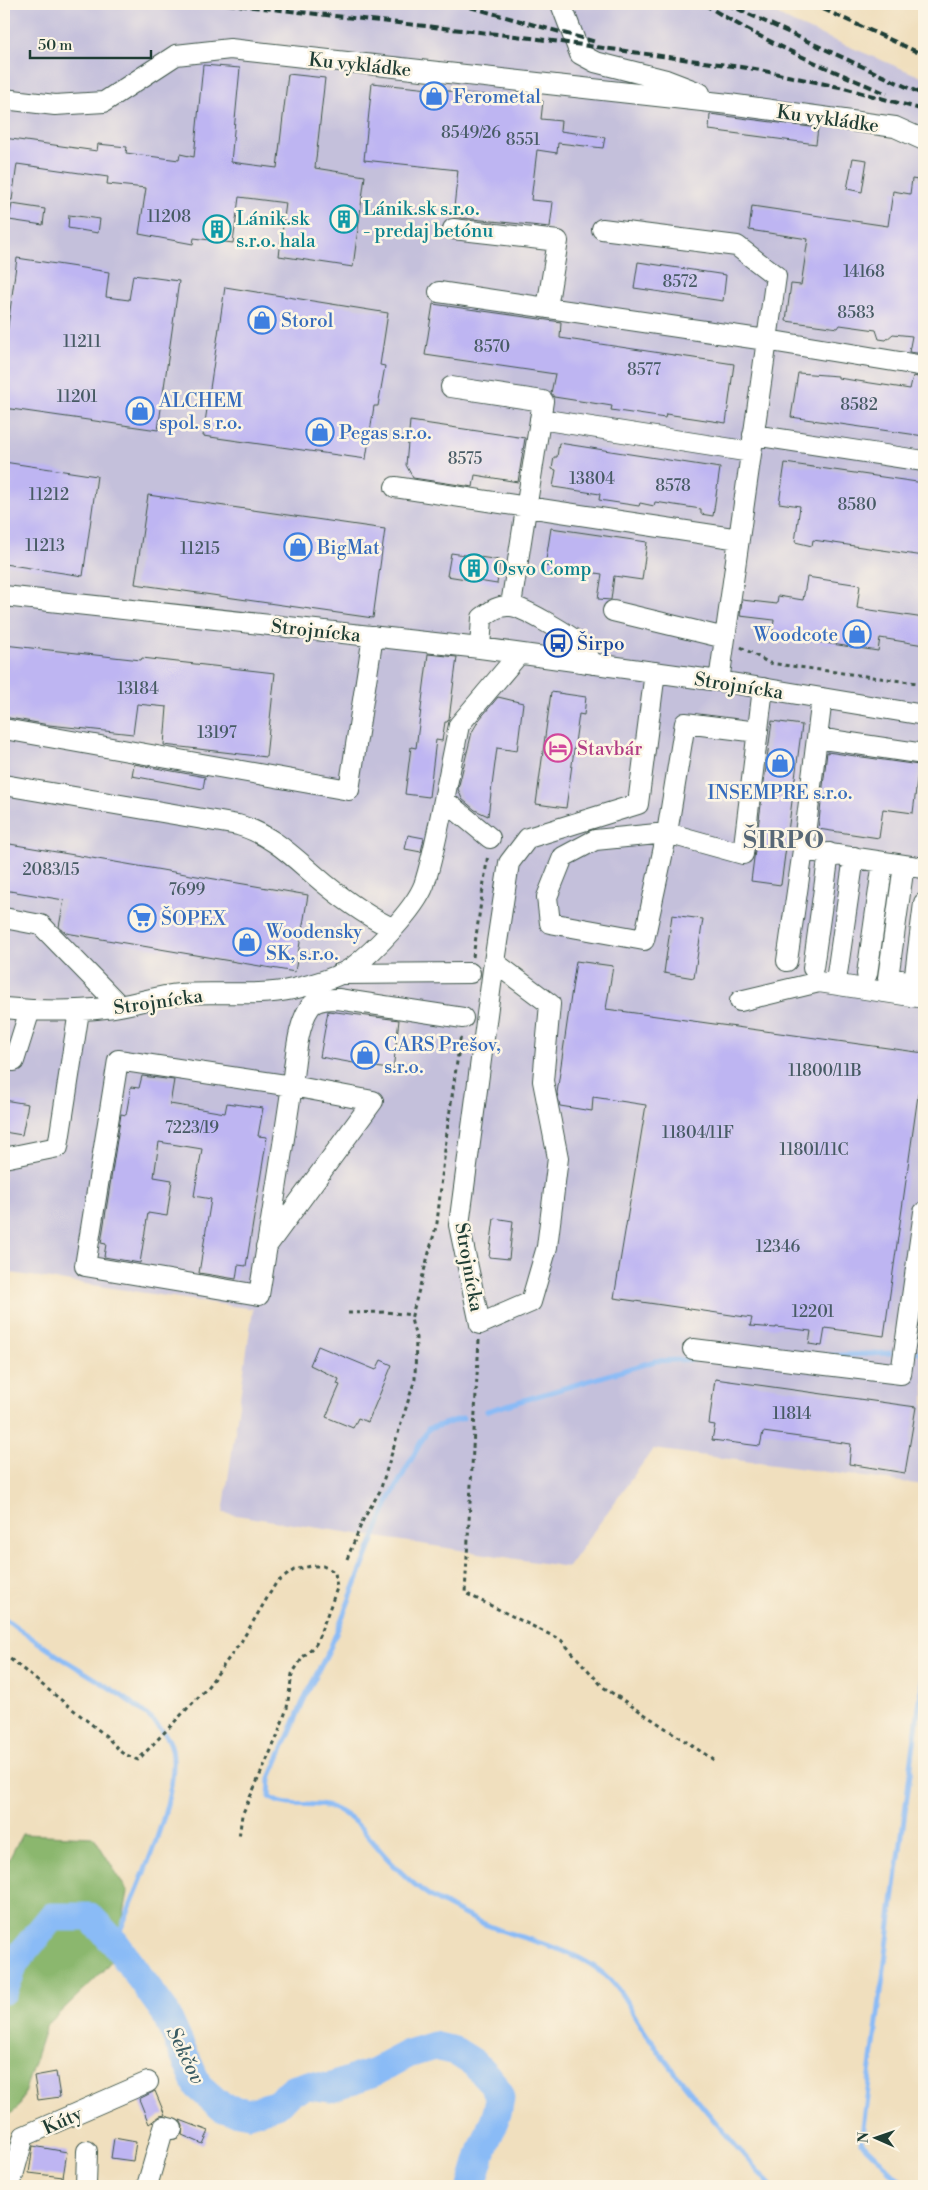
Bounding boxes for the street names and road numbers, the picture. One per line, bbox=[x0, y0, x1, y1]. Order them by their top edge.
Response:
street label: Ku vykládke bbox=[307, 48, 412, 82]
street label: Ku vykládke bbox=[775, 100, 880, 138]
street label: Strojnícka bbox=[270, 614, 362, 648]
street label: Strojnícka bbox=[693, 667, 785, 705]
street label: Strojnícka bbox=[112, 984, 205, 1020]
street label: Strojnícka bbox=[449, 1221, 489, 1314]
street label: Kúty bbox=[39, 2101, 87, 2140]

